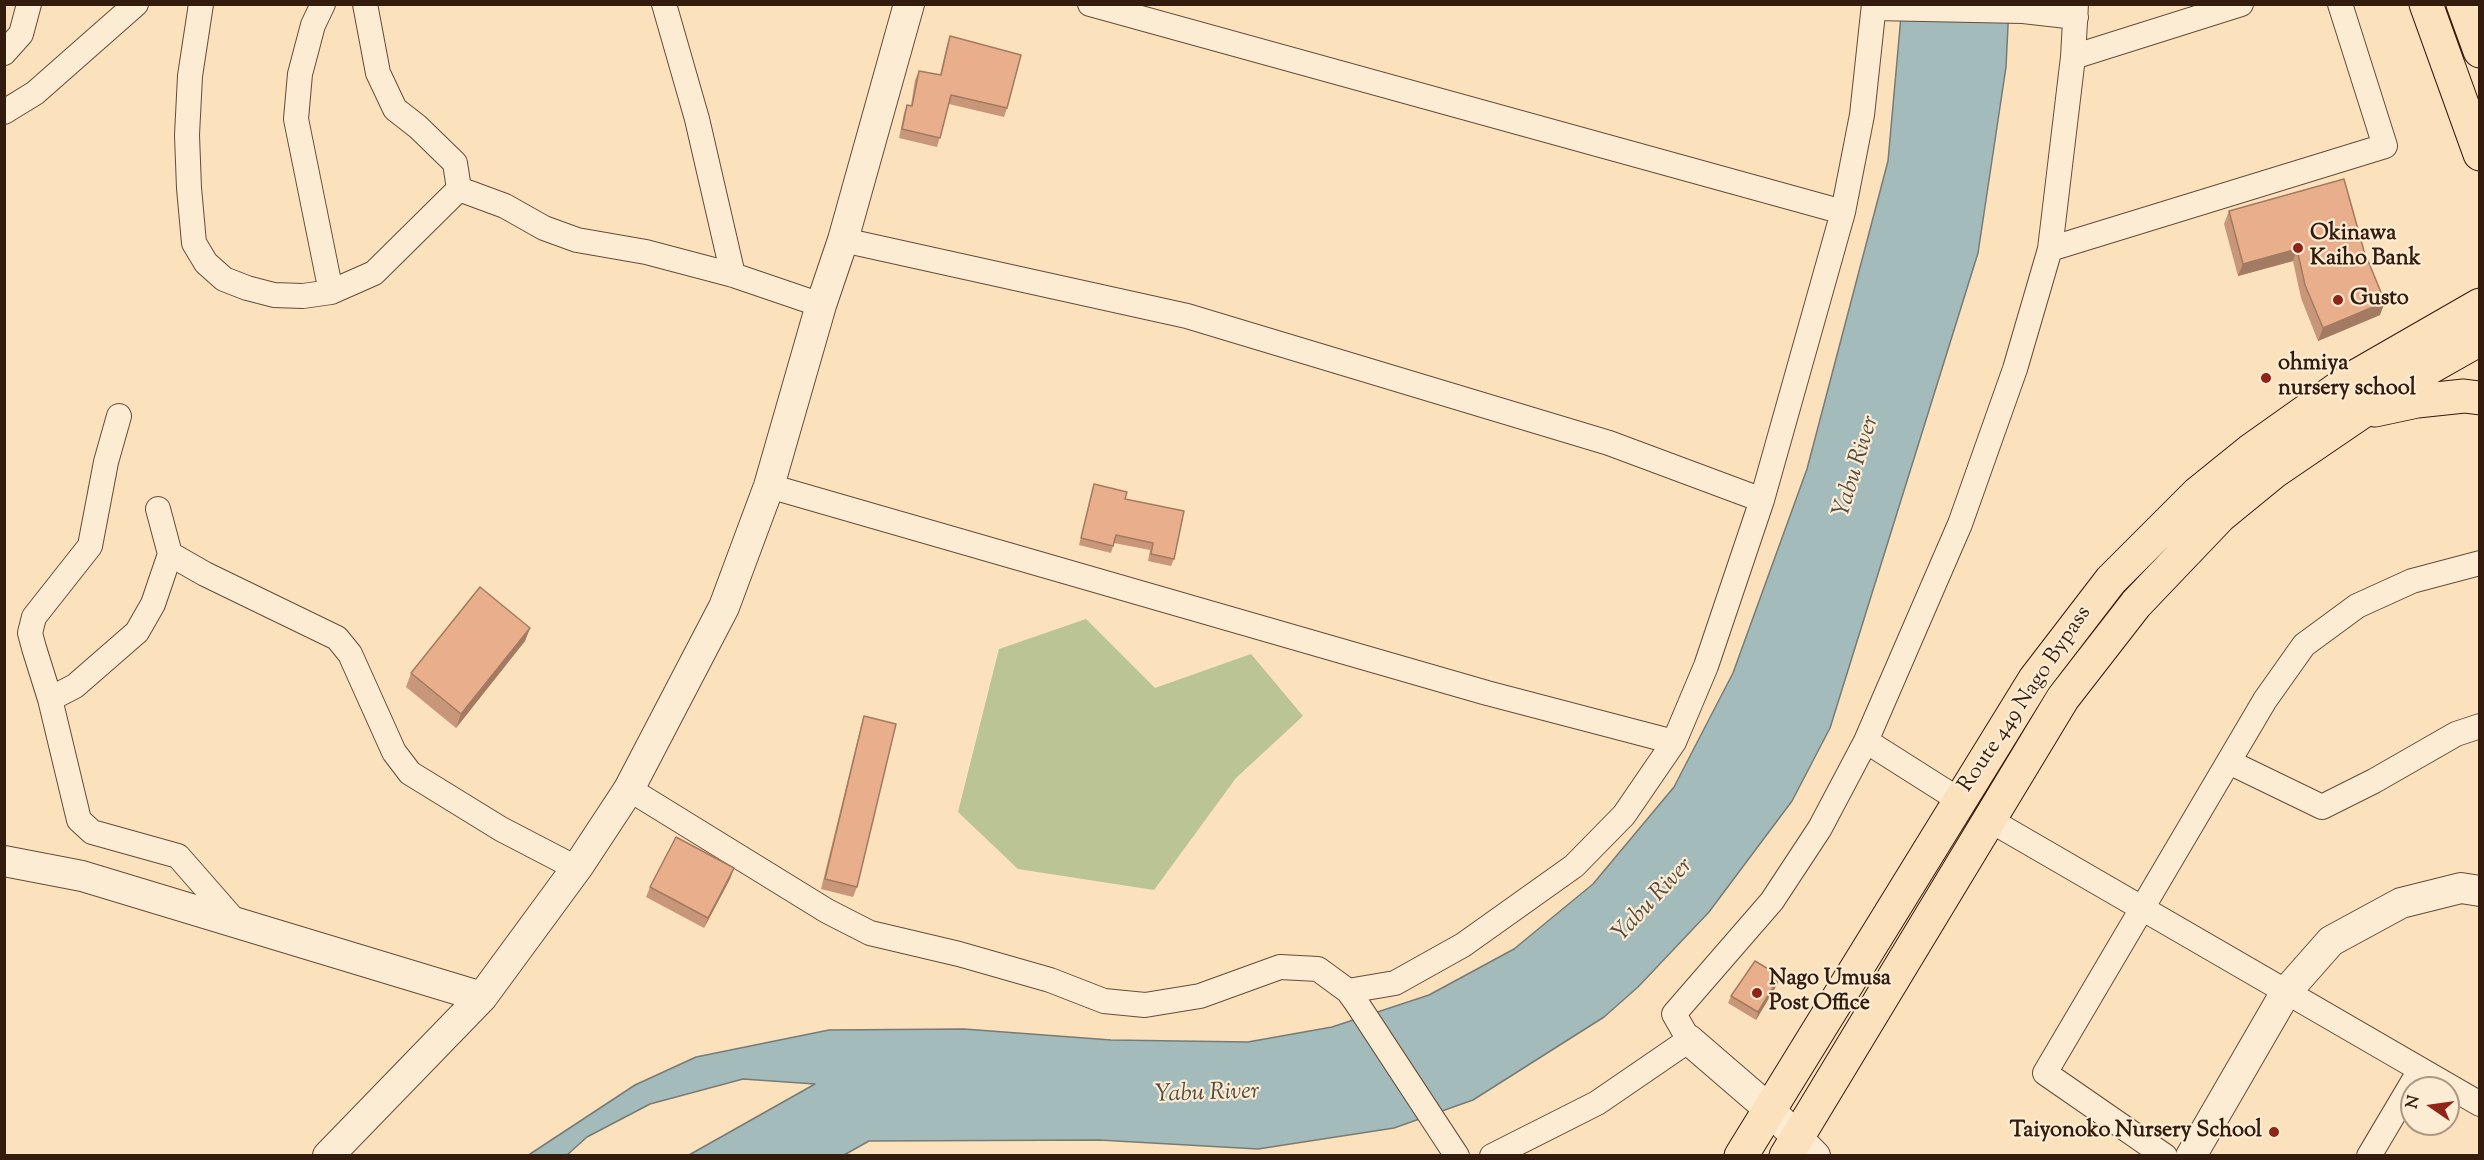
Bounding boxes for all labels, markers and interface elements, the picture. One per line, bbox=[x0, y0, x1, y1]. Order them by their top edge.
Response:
place label: Okinawa Kaiho Bank bbox=[2310, 222, 2421, 274]
marker: Okinawa Kaiho Bank bbox=[2291, 241, 2305, 255]
place label: Gusto bbox=[2350, 287, 2409, 313]
marker: Gusto bbox=[2331, 293, 2345, 307]
place label: ohmiya nursery school bbox=[2278, 352, 2416, 404]
marker: ohmiya nursery school bbox=[2259, 371, 2273, 385]
water label: Yabu River bbox=[1829, 413, 1887, 521]
street label: Route 449 Nago Bypass bbox=[1954, 602, 2098, 798]
water label: Yabu River bbox=[1608, 853, 1700, 949]
place label: Nago Umusa Post Office bbox=[1769, 967, 1891, 1018]
marker: Nago Umusa Post Office bbox=[1750, 986, 1764, 1000]
north arrow bbox=[2400, 1076, 2460, 1136]
water label: Yabu River bbox=[1154, 1079, 1260, 1111]
text: N bbox=[2401, 1093, 2427, 1111]
place label: Taiyonoko Nursery School bbox=[2010, 1119, 2262, 1145]
marker: Taiyonoko Nursery School bbox=[2267, 1125, 2281, 1139]

